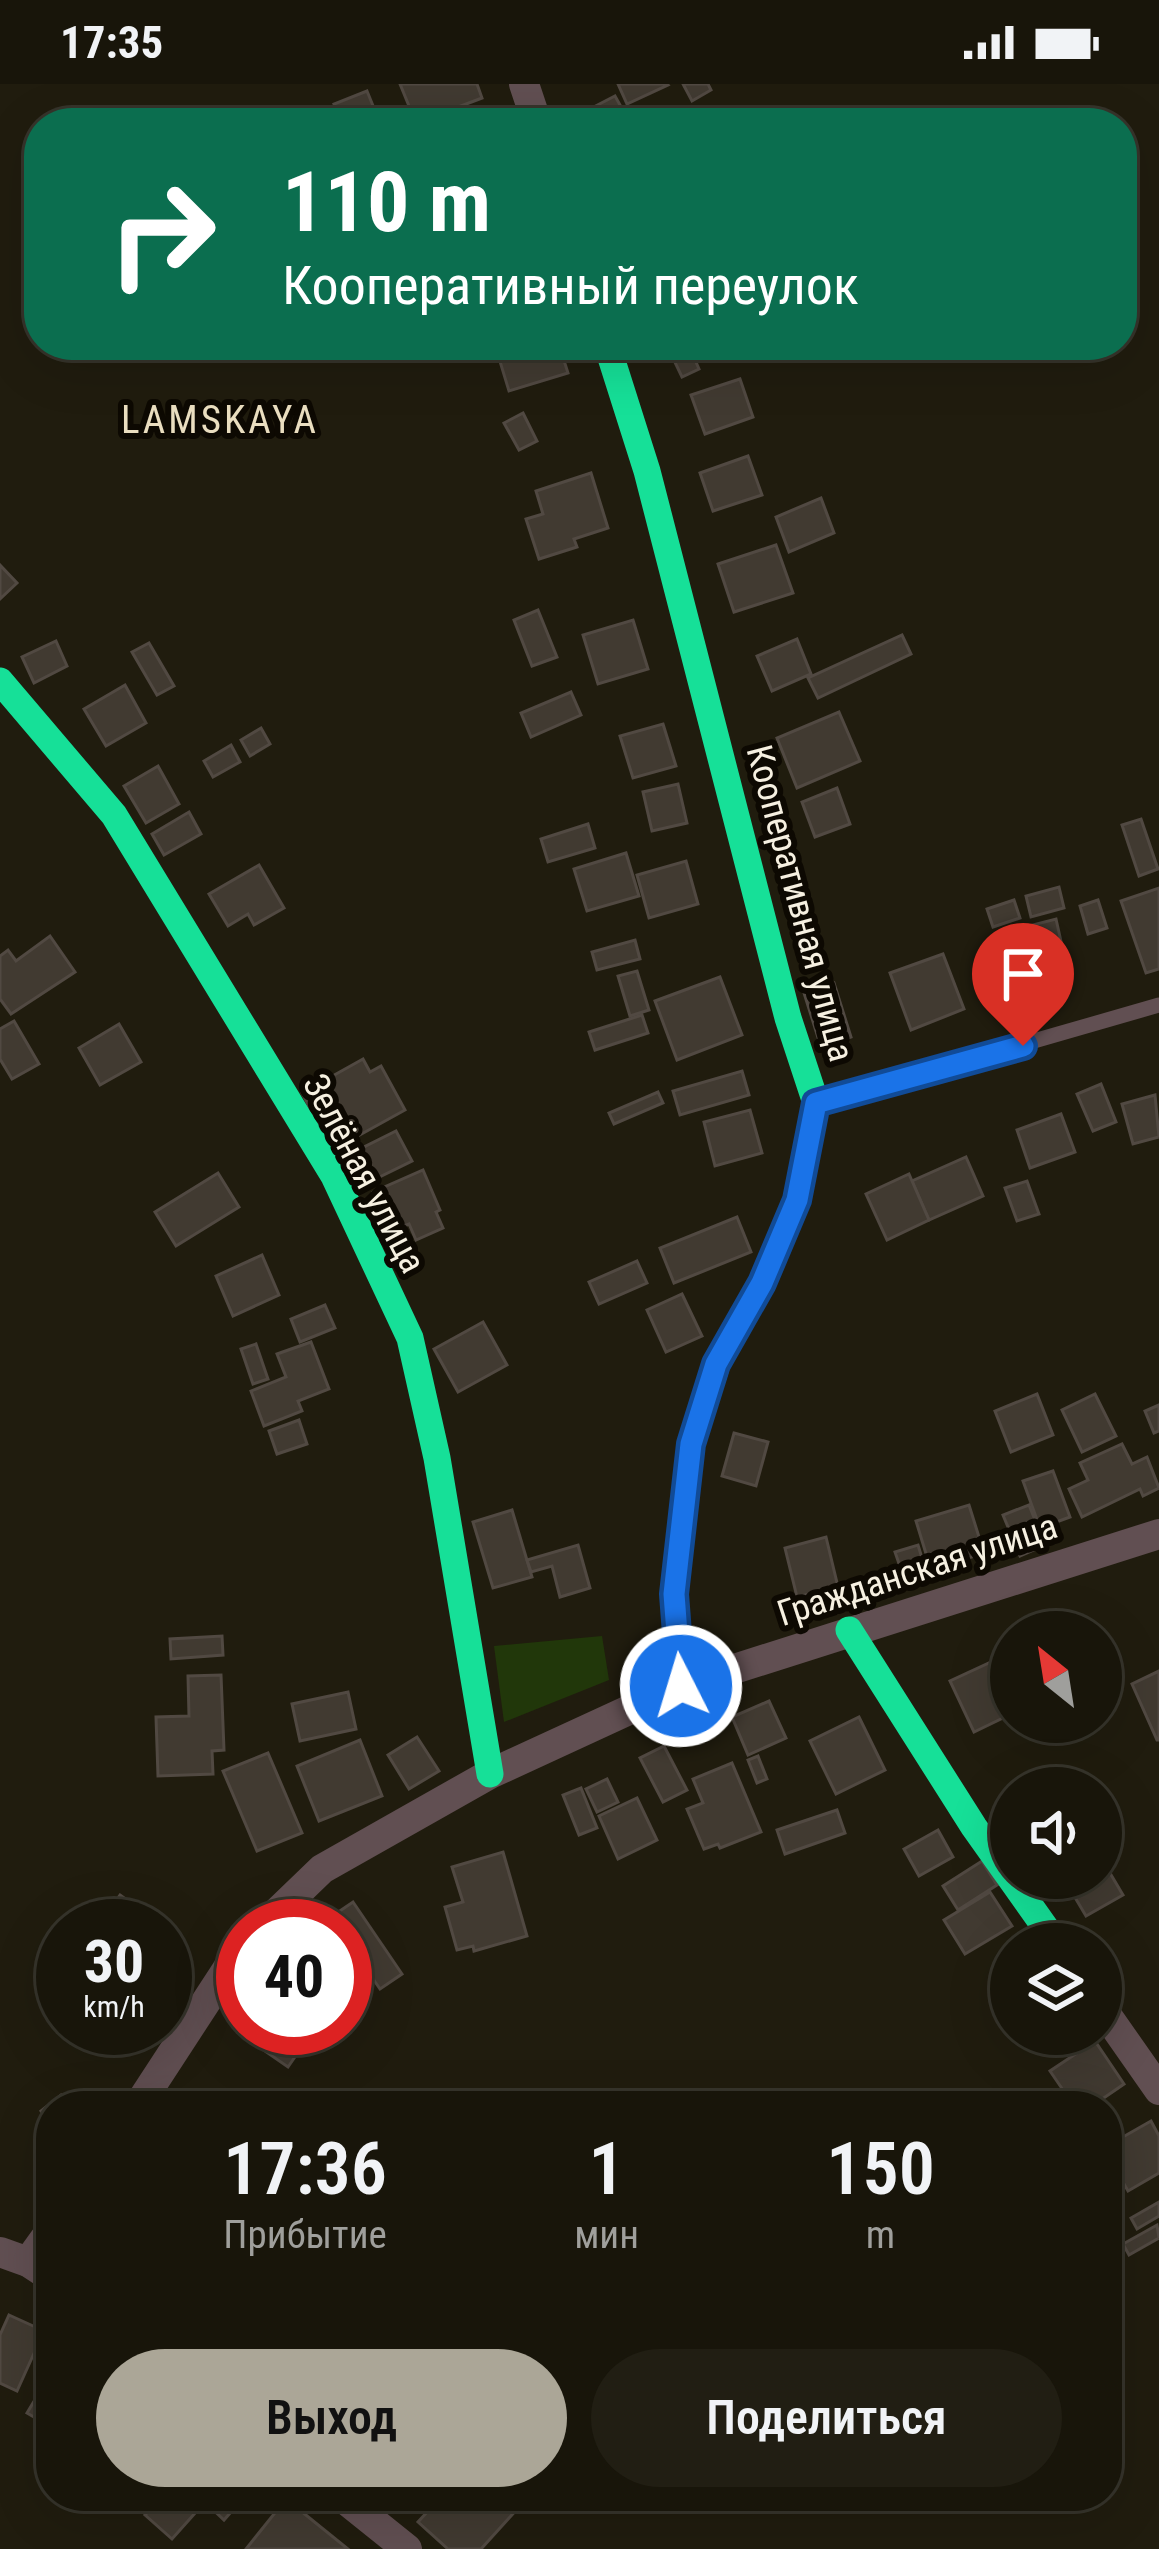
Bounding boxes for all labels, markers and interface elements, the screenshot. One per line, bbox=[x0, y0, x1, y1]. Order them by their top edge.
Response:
text: 17:35 bbox=[60, 16, 163, 69]
text: 110 m bbox=[282, 153, 491, 252]
icon: right bbox=[84, 156, 240, 312]
text: Кооперативный переулок bbox=[282, 254, 859, 317]
district label: LAMSKAYA bbox=[121, 397, 319, 443]
street label: Кооперативная улица bbox=[738, 740, 862, 1066]
pin bbox=[972, 923, 1074, 1046]
icon: arrive bbox=[990, 941, 1056, 1007]
street label: Зелёная улица bbox=[294, 1067, 434, 1280]
street label: Гражданская улица bbox=[772, 1505, 1062, 1635]
north arrow bbox=[990, 1611, 1122, 1743]
map controls bbox=[990, 1611, 1122, 2055]
position arrow bbox=[618, 1623, 744, 1749]
button: sound bbox=[990, 1767, 1122, 1899]
speed limit sign: 40 bbox=[216, 1899, 372, 2055]
button: layers bbox=[990, 1923, 1122, 2055]
text: 30 bbox=[84, 1926, 144, 1997]
text: km/h bbox=[83, 1989, 145, 2024]
text: 17:36 bbox=[223, 2127, 387, 2212]
text: 1 bbox=[589, 2127, 625, 2212]
text: 150 bbox=[826, 2127, 935, 2212]
text: Прибытие bbox=[223, 2212, 387, 2258]
text: мин bbox=[574, 2212, 639, 2258]
text: m bbox=[866, 2212, 895, 2258]
button: Выход bbox=[96, 2349, 567, 2487]
button: Поделиться bbox=[591, 2349, 1062, 2487]

